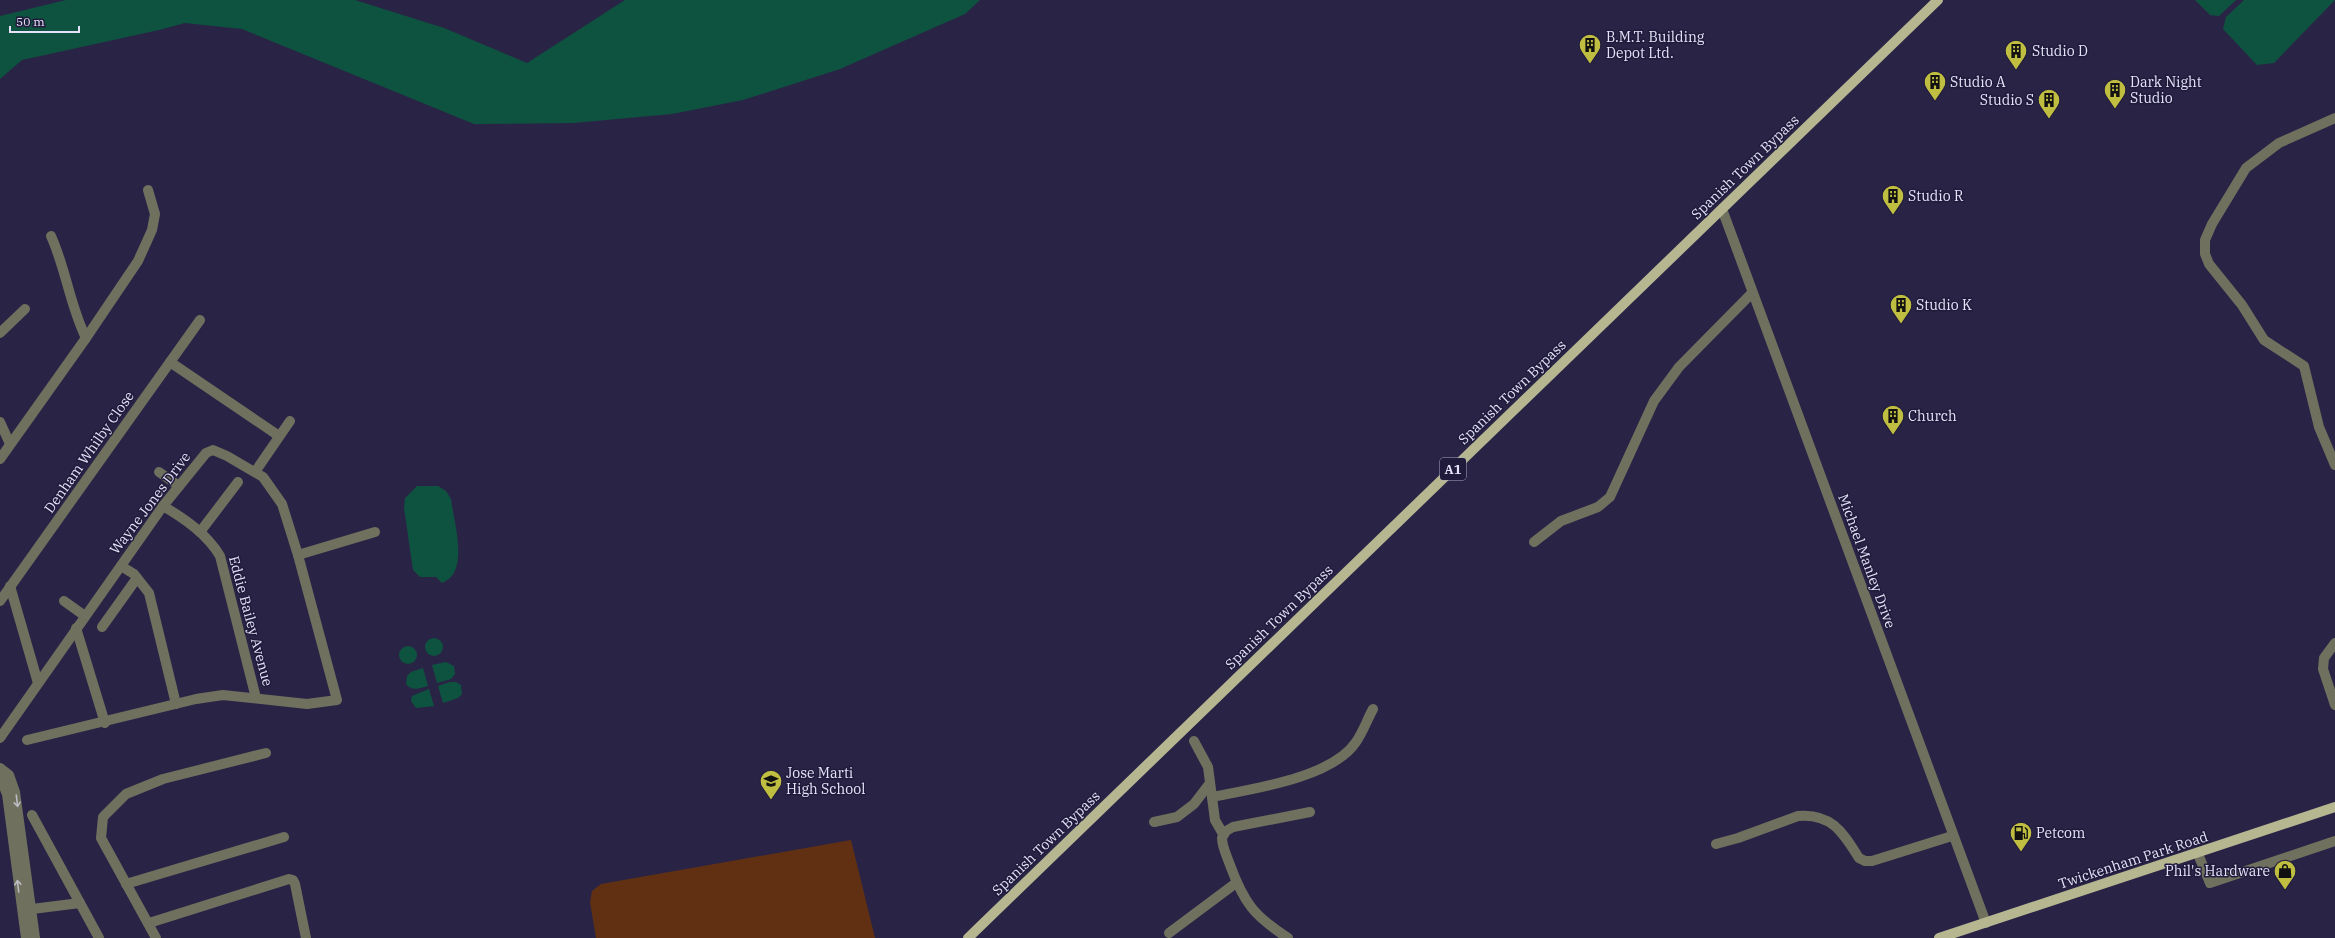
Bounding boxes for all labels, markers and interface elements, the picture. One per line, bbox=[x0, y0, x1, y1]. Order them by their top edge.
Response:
scale bar bbox=[10, 8, 79, 34]
text: 50 m bbox=[16, 14, 45, 29]
place label: B.M.T. Building Depot Ltd. bbox=[1606, 28, 1705, 62]
building icon: B.M.T. Building Depot Ltd. bbox=[1577, 32, 1603, 65]
building icon: Studio D bbox=[2003, 38, 2029, 71]
place label: Studio D bbox=[2032, 42, 2088, 60]
building icon: Studio A bbox=[1922, 69, 1948, 102]
place label: Studio A bbox=[1950, 73, 2006, 91]
place label: Dark Night Studio bbox=[2130, 73, 2202, 107]
building icon: Dark Night Studio bbox=[2102, 77, 2128, 110]
building icon: Studio S bbox=[2036, 87, 2062, 120]
place label: Studio S bbox=[1980, 91, 2034, 109]
street label: Spanish Town Bypass bbox=[1687, 111, 1803, 223]
building icon: Studio R bbox=[1880, 183, 1906, 216]
place label: Studio R bbox=[1908, 187, 1964, 205]
building icon: Studio K bbox=[1888, 292, 1914, 325]
place label: Studio K bbox=[1916, 296, 1972, 314]
street label: Spanish Town Bypass bbox=[1454, 336, 1570, 448]
street label: Denham Whilby Close bbox=[40, 388, 138, 516]
building icon: Church bbox=[1880, 403, 1906, 436]
place label: Church bbox=[1908, 407, 1957, 425]
street label: Wayne Jones Drive bbox=[106, 448, 194, 558]
road number: A1 bbox=[1440, 458, 1466, 480]
street label: Michael Manley Drive bbox=[1834, 491, 1900, 631]
street label: Eddie Bailey Avenue bbox=[225, 554, 277, 688]
street label: Spanish Town Bypass bbox=[1221, 561, 1337, 673]
place label: Jose Marti High School bbox=[786, 764, 865, 798]
school or university icon: Jose Marti High School bbox=[758, 768, 784, 801]
street label: Spanish Town Bypass bbox=[988, 787, 1104, 899]
one-way arrow bbox=[13, 794, 20, 807]
fuel station icon: Petcom bbox=[2008, 820, 2034, 853]
place label: Petcom bbox=[2036, 824, 2085, 842]
street label: Twickenham Park Road bbox=[2056, 827, 2211, 893]
shop icon: Phil's Hardware bbox=[2272, 858, 2298, 891]
place label: Phil's Hardware bbox=[2165, 862, 2270, 880]
one-way arrow bbox=[14, 880, 22, 893]

